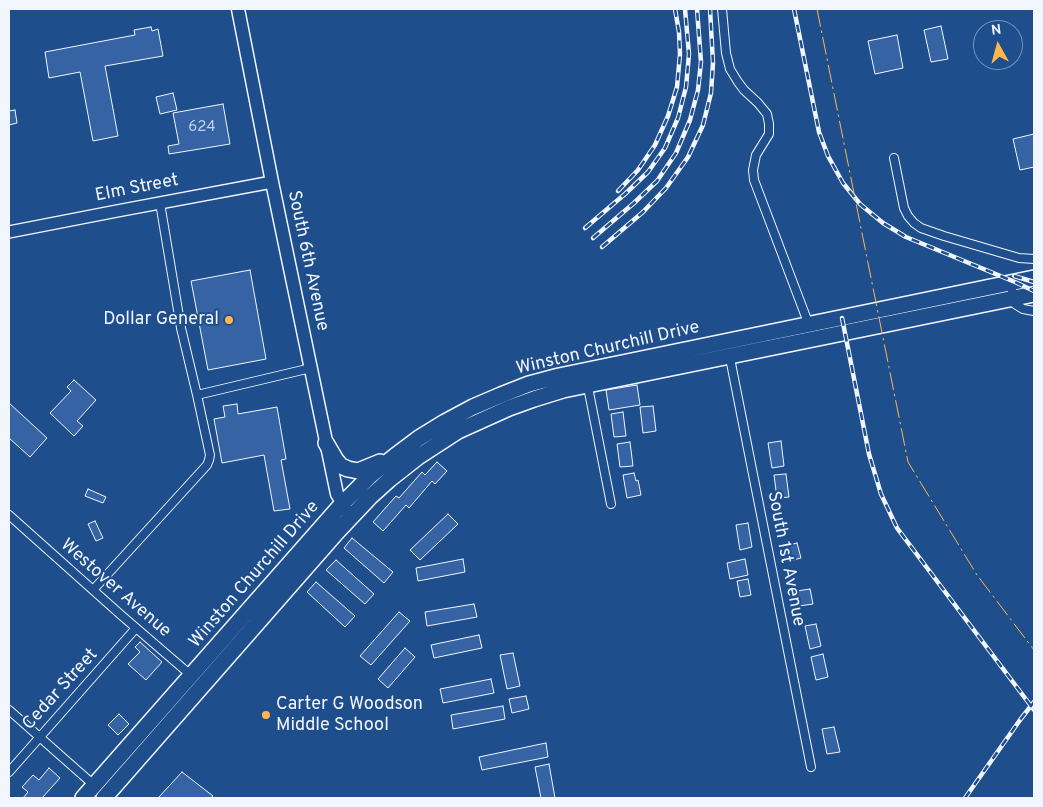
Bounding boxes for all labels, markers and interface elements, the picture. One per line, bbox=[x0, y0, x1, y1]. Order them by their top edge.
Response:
north arrow bbox=[973, 20, 1023, 70]
text: N bbox=[990, 22, 1002, 40]
house number: 624 bbox=[188, 119, 216, 137]
street label: Elm Street bbox=[93, 170, 181, 208]
street label: South 6th Avenue bbox=[282, 189, 332, 333]
place label: Dollar General bbox=[103, 309, 219, 331]
marker: Dollar General bbox=[223, 314, 235, 326]
street label: Winston Churchill Drive bbox=[514, 317, 702, 381]
street label: South 1st Avenue bbox=[761, 490, 809, 628]
street label: Winston Churchill Drive bbox=[185, 497, 325, 653]
street label: Westover Avenue bbox=[55, 535, 175, 643]
street label: Cedar Street bbox=[19, 645, 103, 735]
place label: Carter G Woodson Middle School bbox=[276, 694, 423, 736]
marker: Carter G Woodson Middle School bbox=[260, 709, 272, 721]

